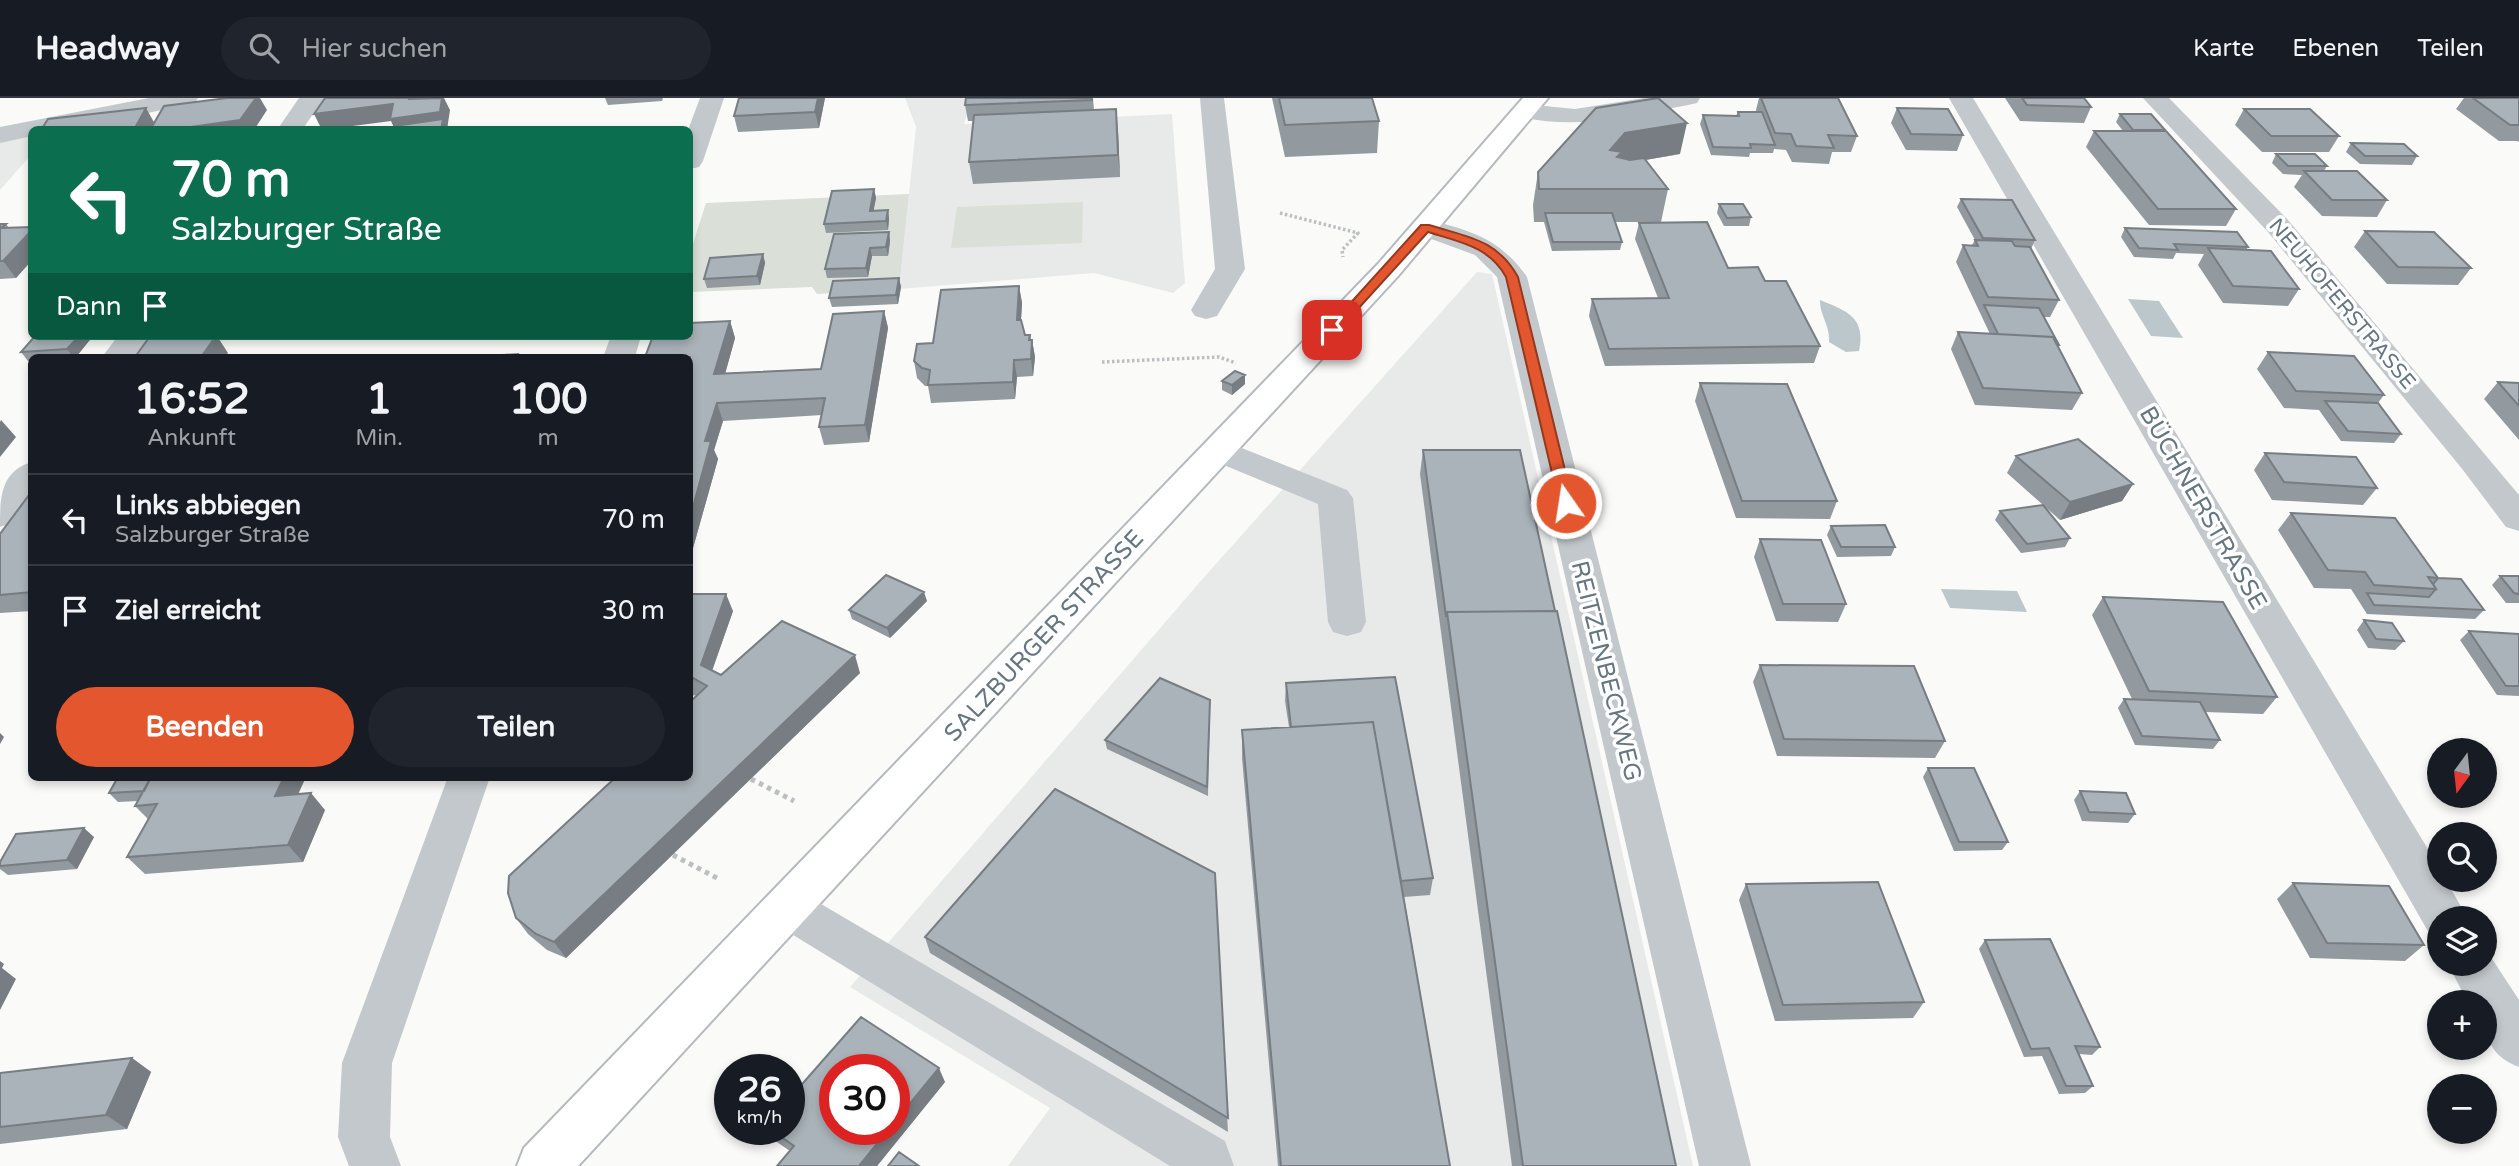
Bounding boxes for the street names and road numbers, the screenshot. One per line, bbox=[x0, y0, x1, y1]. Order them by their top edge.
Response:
street label: NEUHOFERSTRASSE bbox=[2263, 214, 2421, 394]
street label: BÜCHNERSTRASSE bbox=[2133, 401, 2273, 615]
street label: SALZBURGER STRASSE bbox=[938, 524, 1150, 748]
street label: REITZENBECKWEG bbox=[1565, 558, 1647, 784]

